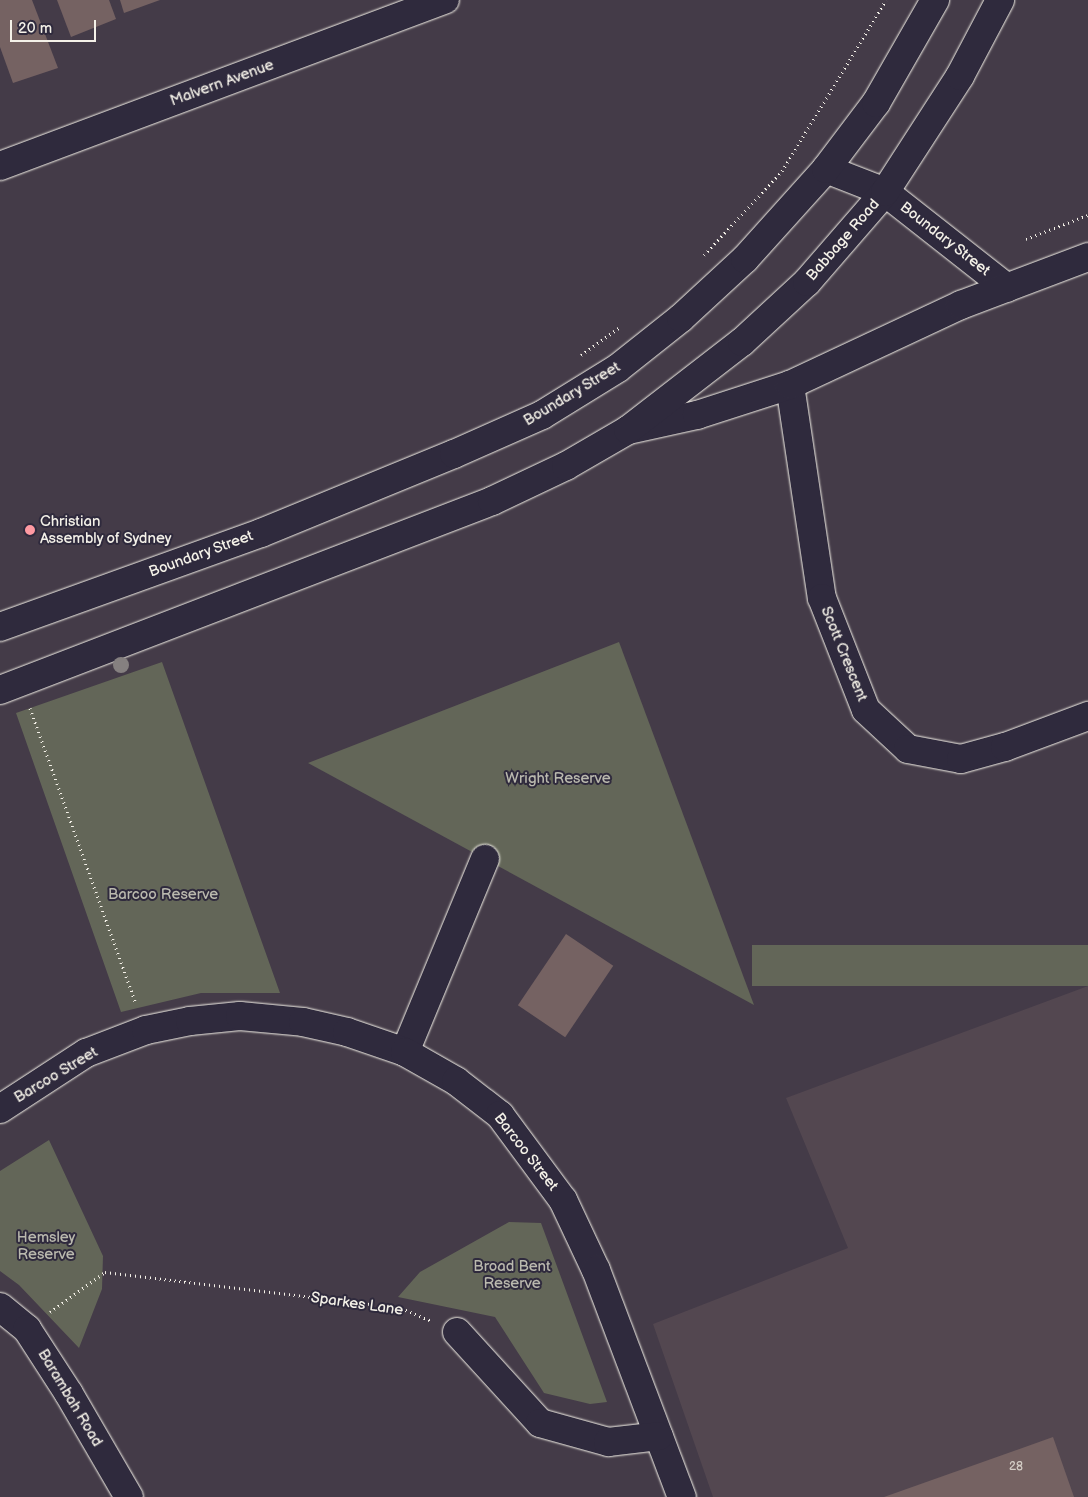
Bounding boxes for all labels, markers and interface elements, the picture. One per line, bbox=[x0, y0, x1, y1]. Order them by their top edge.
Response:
scale bar bbox=[12, 10, 99, 42]
text: 20 m bbox=[18, 19, 52, 38]
street label: Malvern Avenue bbox=[168, 56, 276, 110]
street label: Babbage Road bbox=[803, 196, 883, 284]
street label: Boundary Street bbox=[896, 198, 994, 280]
street label: Boundary Street bbox=[520, 358, 624, 430]
place label: Christian Assembly of Sydney bbox=[40, 512, 173, 547]
marker: Christian Assembly of Sydney bbox=[24, 524, 36, 536]
street label: Boundary Street bbox=[146, 527, 256, 581]
street label: Scott Crescent bbox=[817, 604, 871, 704]
park label: Wright Reserve bbox=[505, 770, 611, 788]
park label: Barcoo Reserve bbox=[108, 886, 218, 904]
street label: Barcoo Street bbox=[11, 1043, 101, 1107]
street label: Barcoo Street bbox=[490, 1109, 562, 1195]
park label: Hemsley Reserve bbox=[17, 1228, 75, 1263]
park label: Broad Bent Reserve bbox=[473, 1257, 551, 1292]
street label: Sparkes Lane bbox=[310, 1289, 404, 1319]
street label: Barambah Road bbox=[34, 1346, 106, 1450]
house number: 28 bbox=[1009, 1460, 1023, 1474]

